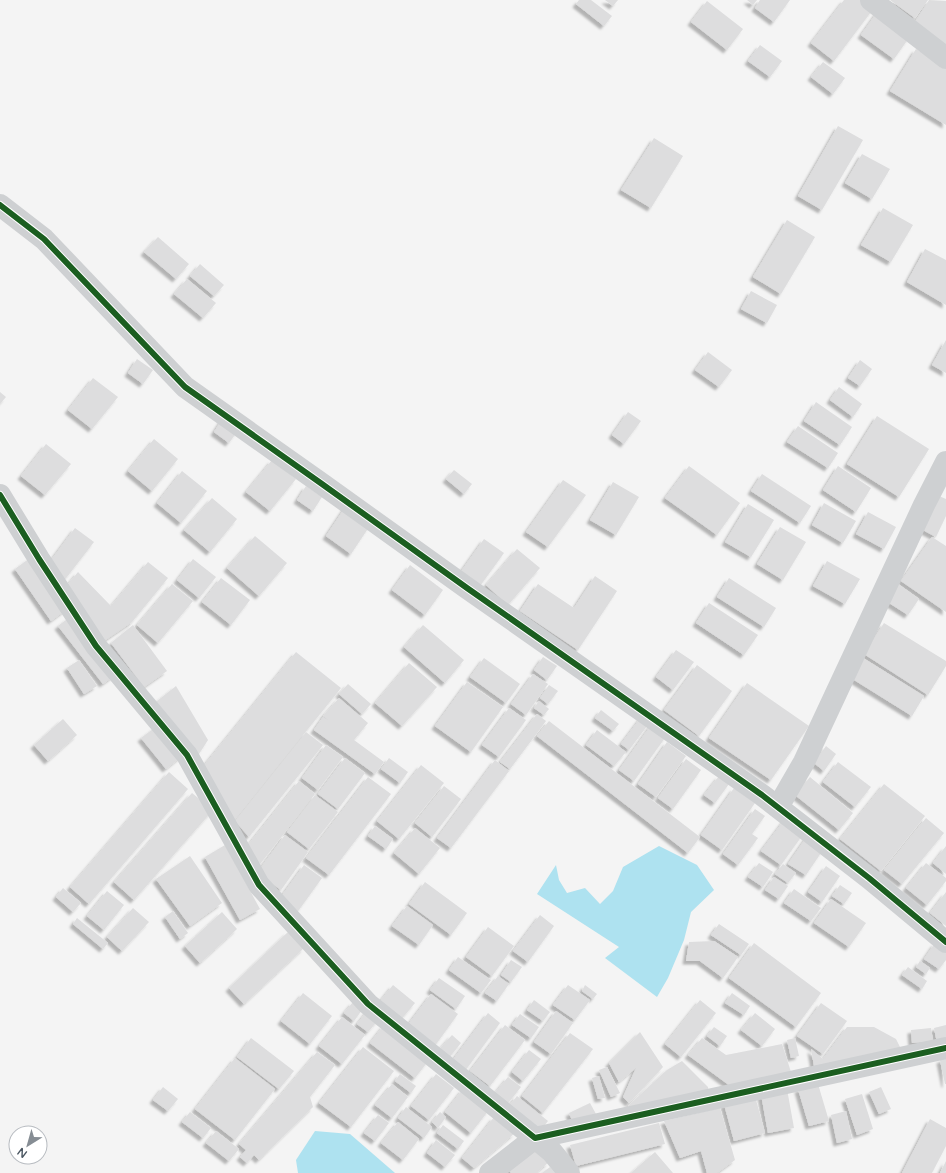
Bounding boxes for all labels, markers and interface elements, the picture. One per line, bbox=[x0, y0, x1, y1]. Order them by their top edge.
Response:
north arrow bbox=[8, 1125, 48, 1165]
text: N bbox=[15, 1145, 30, 1160]

